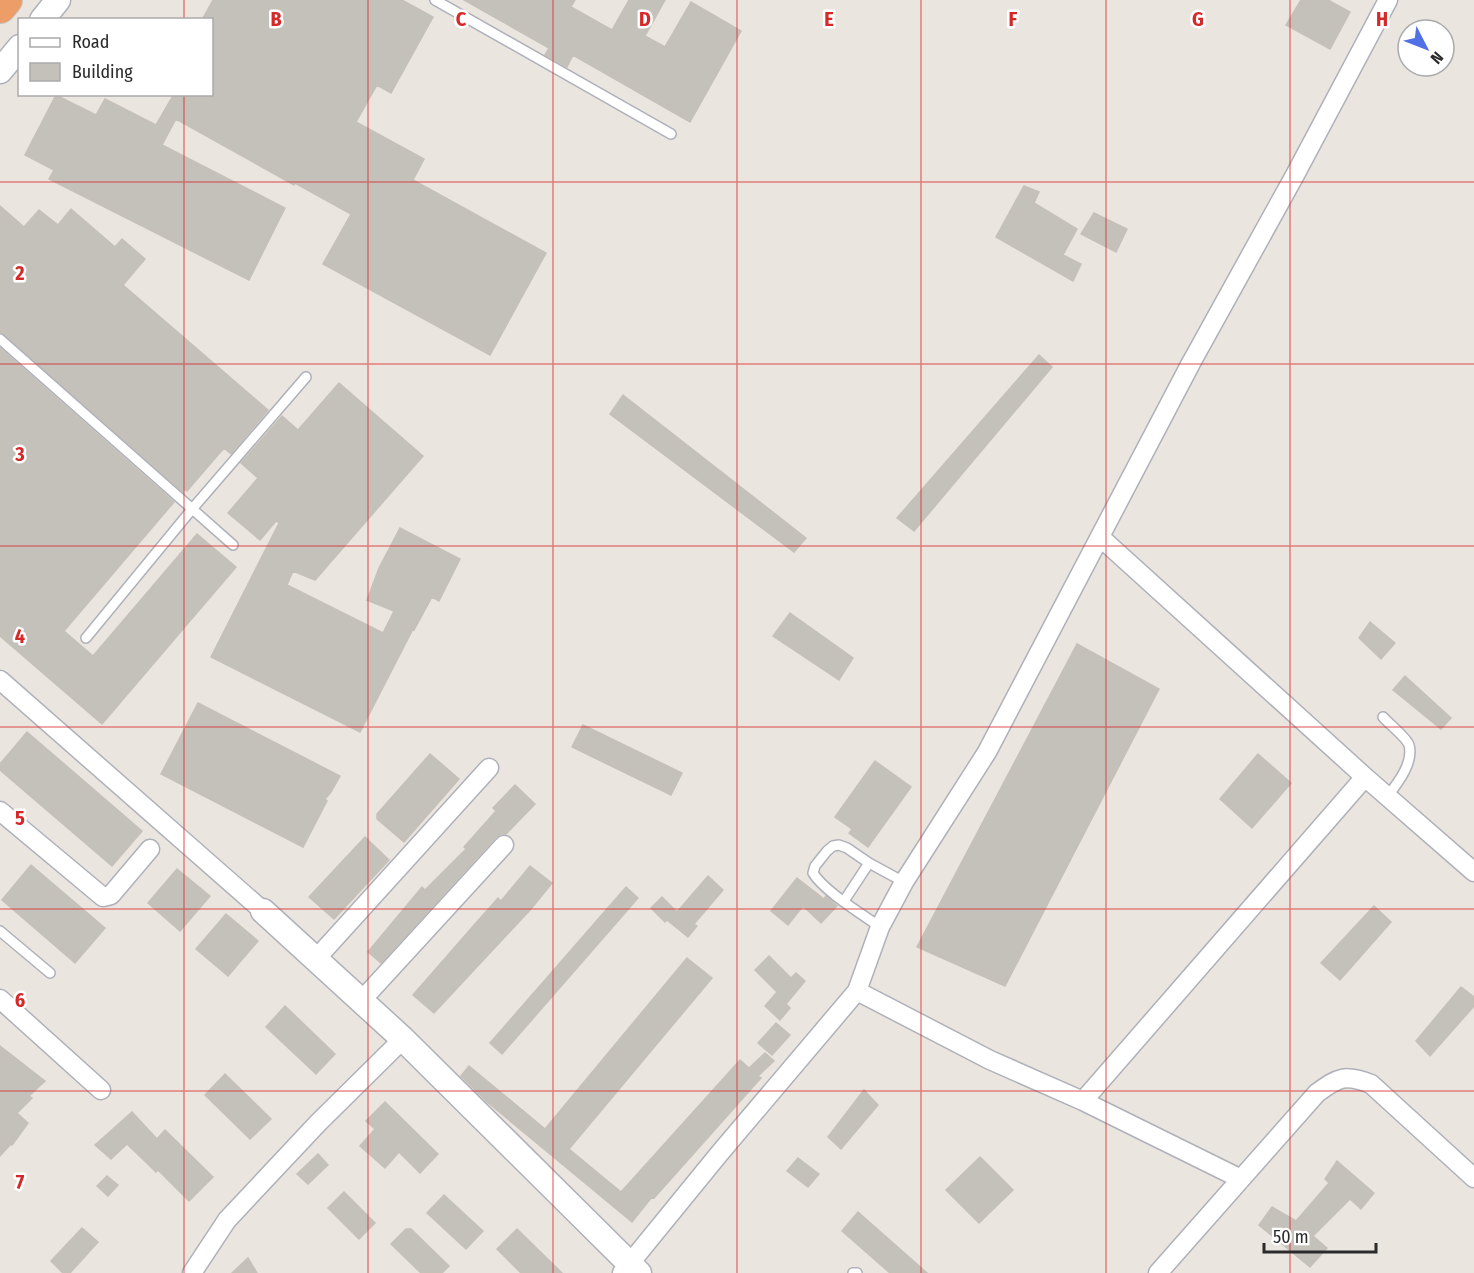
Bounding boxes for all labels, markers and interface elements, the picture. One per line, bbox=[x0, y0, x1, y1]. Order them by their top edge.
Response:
text: B bbox=[270, 7, 282, 31]
text: C bbox=[456, 7, 467, 31]
text: D bbox=[639, 7, 651, 31]
text: E bbox=[824, 7, 834, 31]
text: F bbox=[1009, 7, 1018, 31]
text: G bbox=[1192, 7, 1204, 31]
text: H bbox=[1376, 7, 1388, 31]
legend bbox=[18, 18, 213, 96]
north arrow bbox=[1396, 18, 1456, 78]
text: Road bbox=[72, 31, 109, 53]
text: N bbox=[1427, 48, 1447, 68]
text: Building bbox=[72, 61, 133, 83]
text: 2 bbox=[14, 261, 25, 285]
text: 3 bbox=[14, 442, 25, 466]
text: 4 bbox=[15, 624, 25, 648]
text: 5 bbox=[15, 806, 25, 830]
text: 6 bbox=[15, 988, 25, 1012]
text: 7 bbox=[16, 1170, 25, 1194]
scale bar bbox=[1264, 1216, 1376, 1254]
text: 50 m bbox=[1273, 1226, 1309, 1248]

